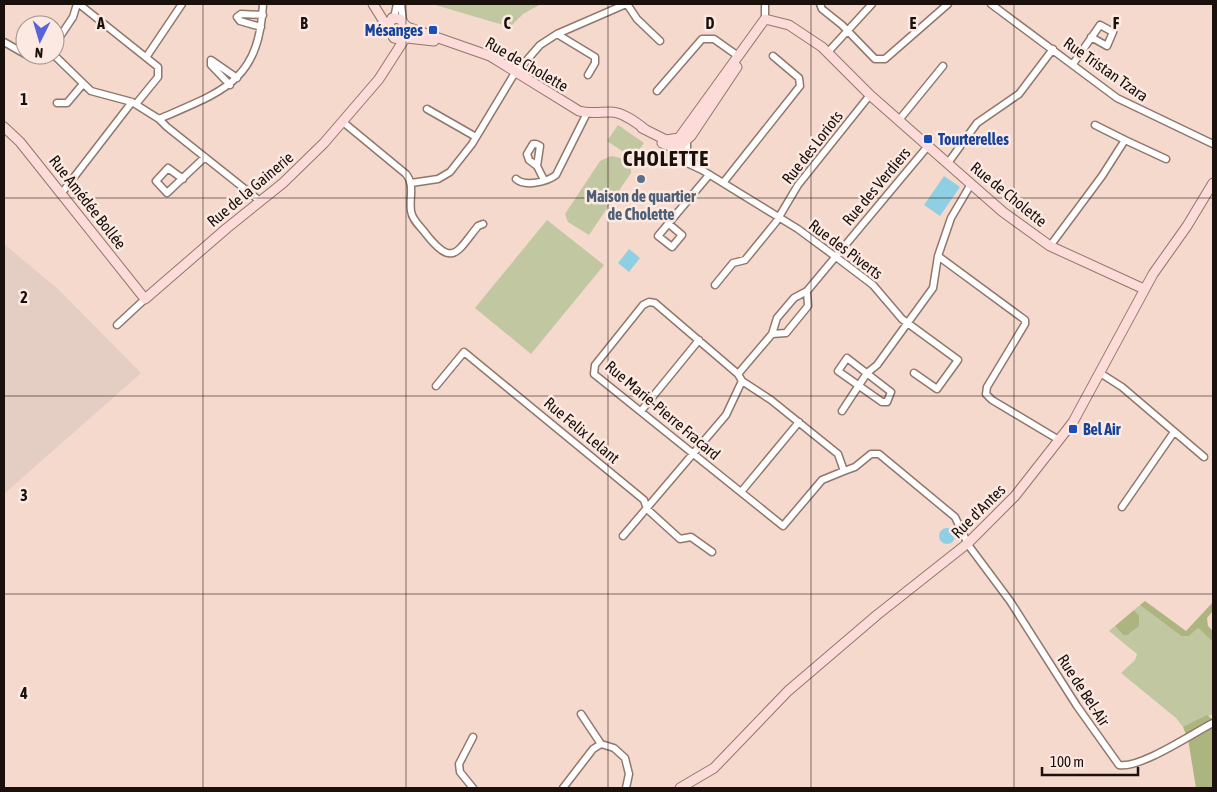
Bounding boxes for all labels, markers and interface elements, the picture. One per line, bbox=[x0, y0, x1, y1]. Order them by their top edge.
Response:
text: A bbox=[96, 14, 105, 32]
text: B bbox=[300, 14, 308, 32]
text: C bbox=[503, 14, 511, 32]
text: D bbox=[706, 14, 715, 32]
text: E bbox=[910, 14, 917, 32]
text: F bbox=[1113, 14, 1120, 32]
north arrow bbox=[15, 15, 65, 65]
place label: Mésanges bbox=[365, 21, 423, 39]
marker: Mésanges bbox=[427, 24, 439, 36]
street label: Rue de Cholette bbox=[483, 33, 571, 95]
street label: Rue Tristan Tzara bbox=[1060, 33, 1152, 105]
text: N bbox=[34, 45, 44, 61]
text: 1 bbox=[20, 90, 28, 108]
street label: Rue des Loriots bbox=[778, 107, 846, 187]
place label: Tourterelles bbox=[938, 130, 1009, 148]
marker: Tourterelles bbox=[922, 133, 934, 145]
street label: Rue des Verdiers bbox=[838, 143, 914, 229]
district label: CHOLETTE bbox=[623, 146, 709, 170]
street label: Rue de la Gainerie bbox=[203, 148, 297, 230]
street label: Rue Amédée Bollée bbox=[46, 152, 130, 252]
street label: Rue de Cholette bbox=[967, 158, 1051, 230]
marker: Maison de quartier de Cholette bbox=[635, 173, 647, 185]
place label: Maison de quartier de Cholette bbox=[586, 187, 696, 223]
street label: Rue des Piverts bbox=[806, 215, 887, 283]
text: 2 bbox=[20, 288, 28, 306]
street label: Rue Marie-Pierre Fracard bbox=[602, 357, 724, 463]
street label: Rue Felix Lelant bbox=[541, 393, 624, 467]
place label: Bel Air bbox=[1083, 420, 1121, 438]
marker: Bel Air bbox=[1067, 423, 1079, 435]
street label: Rue d'Antes bbox=[947, 480, 1009, 542]
text: 3 bbox=[20, 486, 28, 504]
street label: Rue de Bel-Air bbox=[1054, 651, 1114, 729]
text: 4 bbox=[19, 684, 28, 702]
scale bar bbox=[1042, 744, 1138, 776]
text: 100 m bbox=[1050, 753, 1084, 770]

